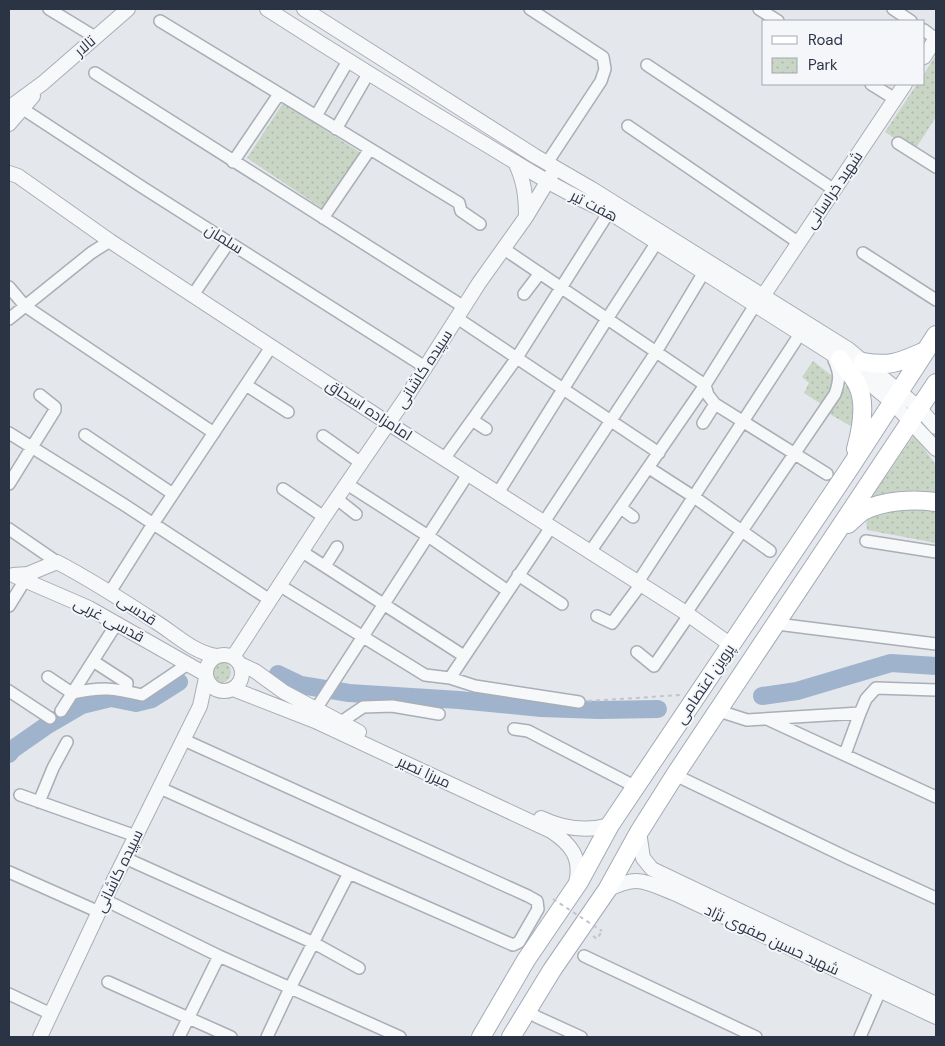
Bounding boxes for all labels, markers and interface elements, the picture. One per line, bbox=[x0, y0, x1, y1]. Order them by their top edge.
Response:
legend bbox=[762, 20, 925, 85]
text: Road bbox=[808, 30, 843, 50]
street label: تالار bbox=[69, 31, 100, 61]
text: Park bbox=[808, 55, 838, 75]
street label: شهید خراسانی bbox=[801, 147, 867, 233]
street label: هفت تیر bbox=[566, 185, 621, 226]
street label: سلمان bbox=[201, 220, 247, 258]
street label: سپیده کاشانی bbox=[391, 326, 457, 412]
street label: امامزاده اسحاق bbox=[322, 375, 416, 445]
street label: قدسی bbox=[114, 590, 160, 630]
street label: قدسی غربی bbox=[70, 593, 148, 647]
street label: پروین اعتصامی bbox=[671, 640, 739, 728]
street label: میرزا نصیر bbox=[393, 751, 454, 793]
street label: سپیده کاشانی bbox=[90, 826, 148, 916]
street label: شهید حسین صفوی نژاد bbox=[701, 900, 843, 980]

